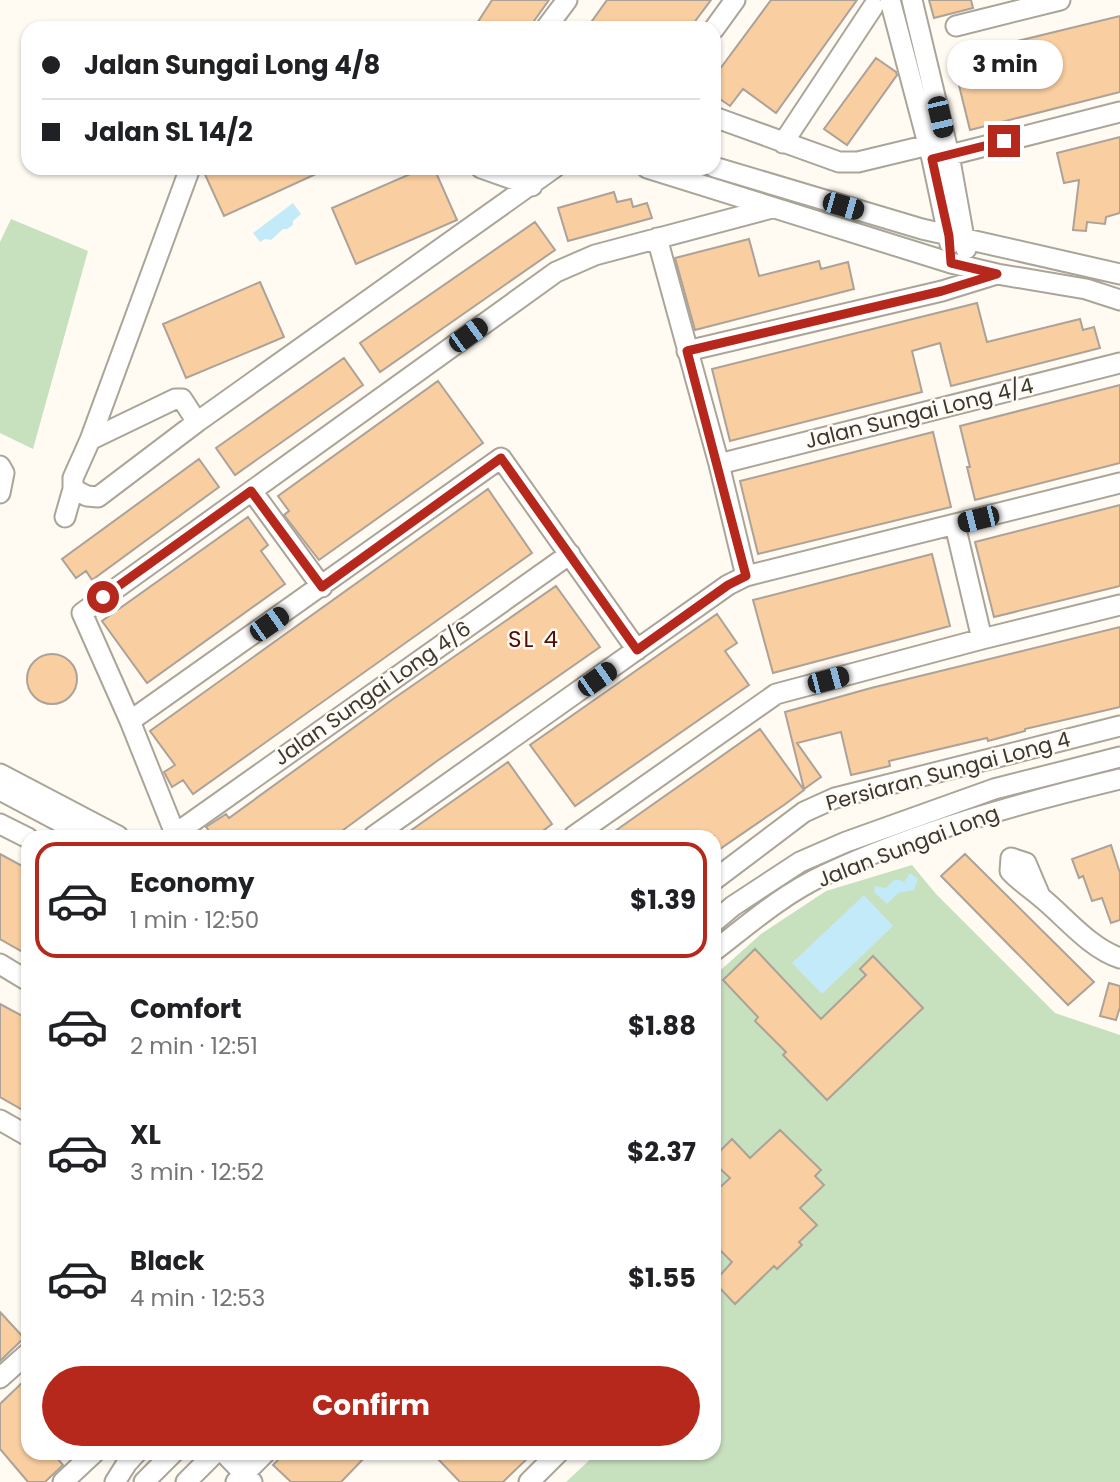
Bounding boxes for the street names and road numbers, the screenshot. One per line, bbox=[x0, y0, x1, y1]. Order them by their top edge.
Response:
street label: Jalan Sungai Long 4/4 bbox=[802, 371, 1036, 455]
street label: Jalan Sungai Long 4/6 bbox=[268, 614, 476, 772]
street label: Persiaran Sungai Long 4 bbox=[823, 724, 1073, 818]
street label: Jalan Sungai Long bbox=[813, 798, 1003, 894]

